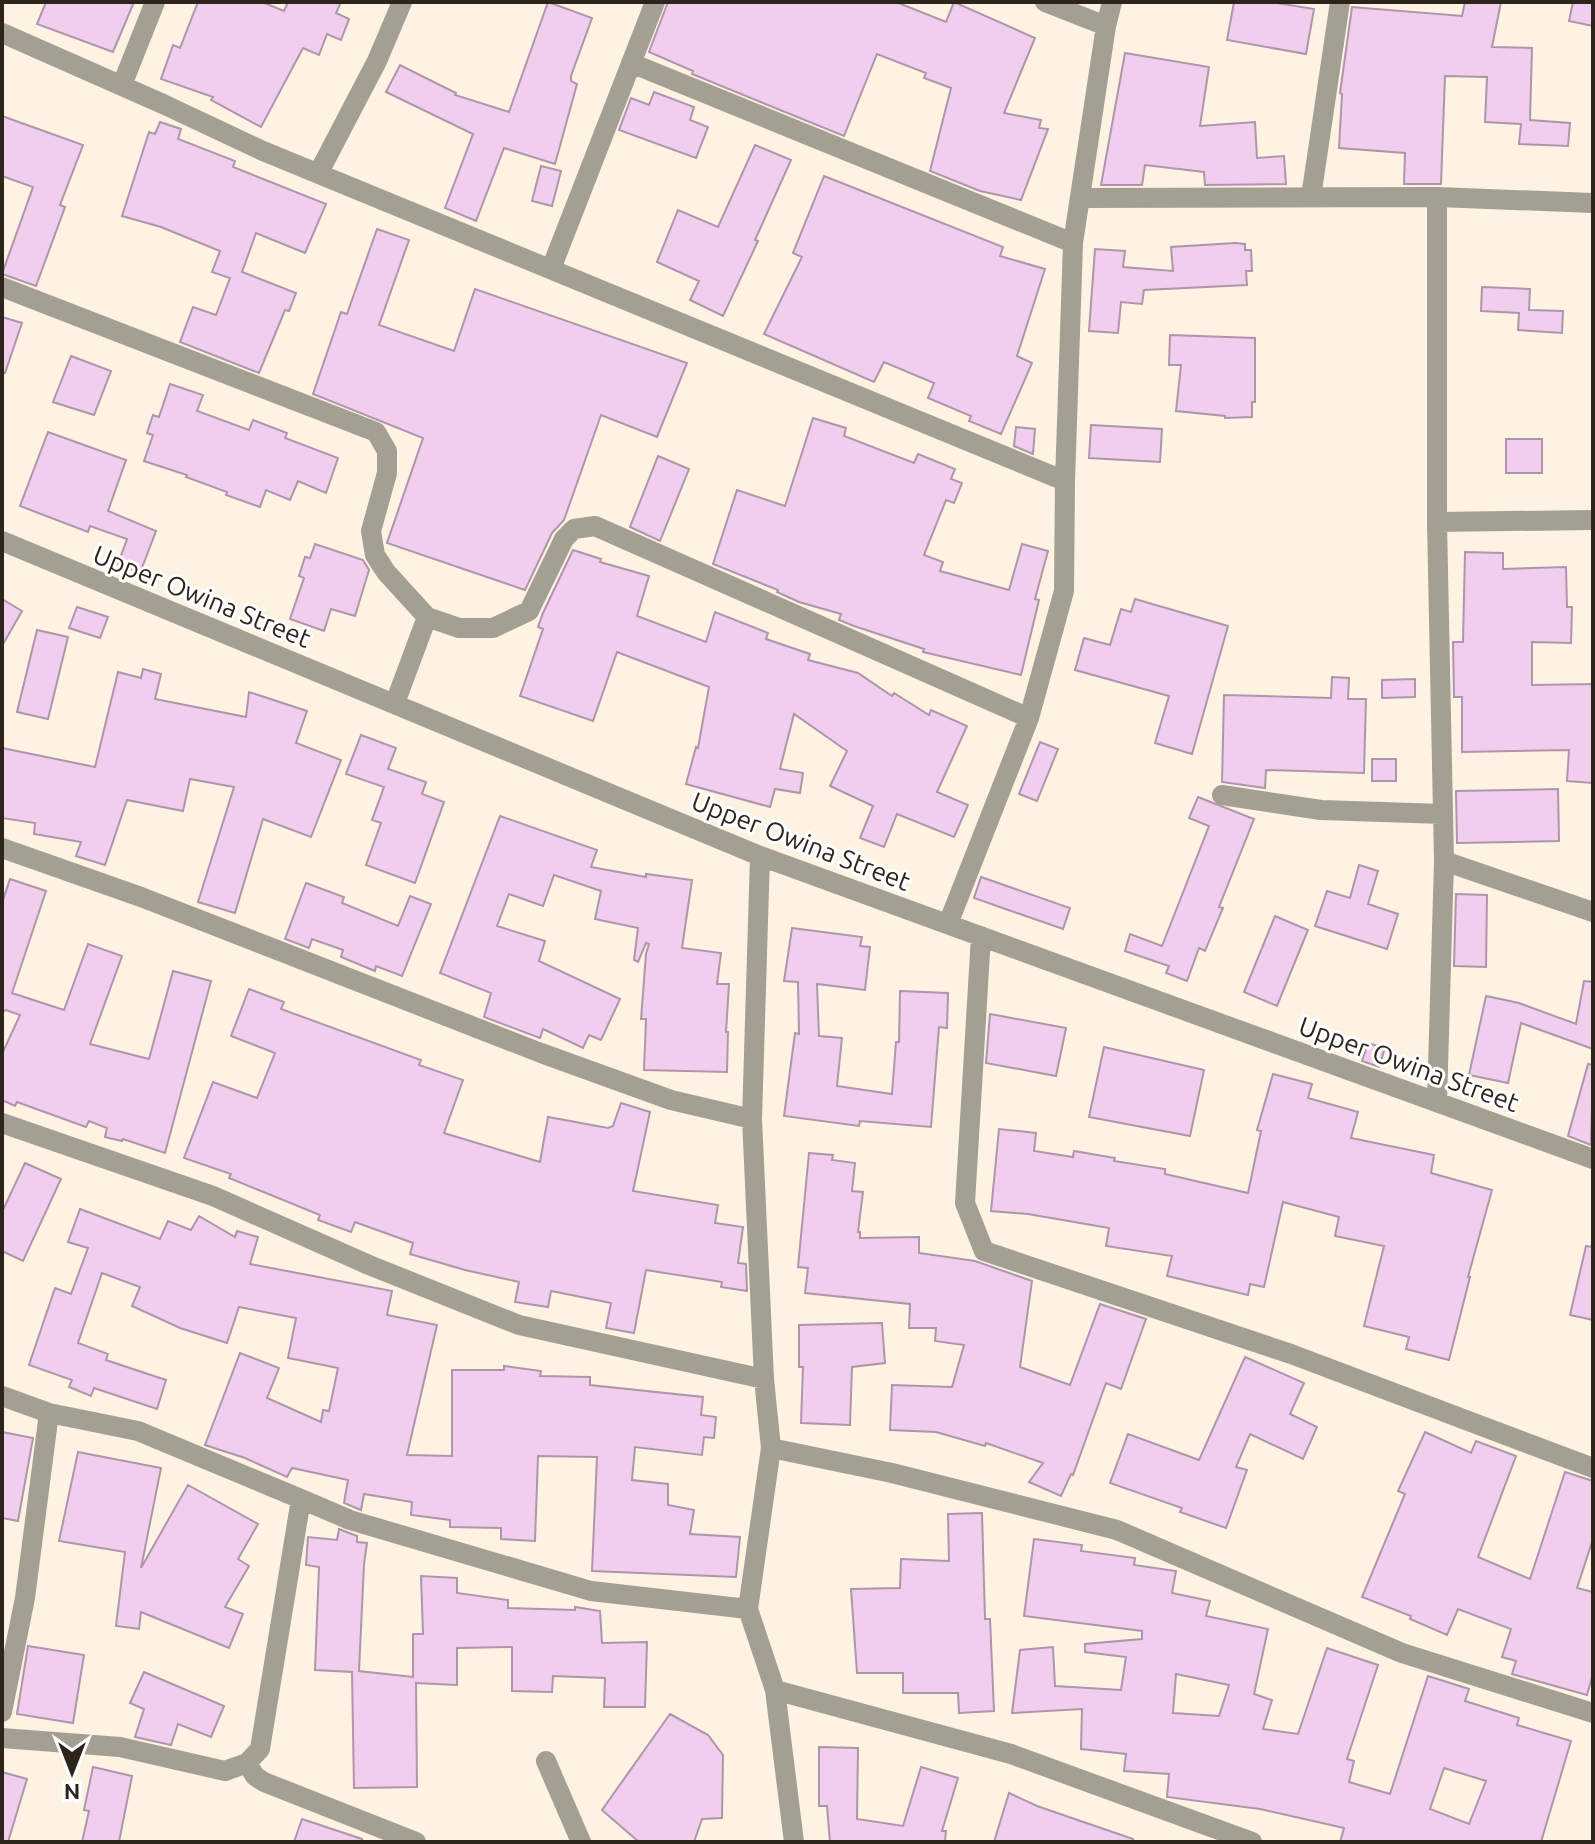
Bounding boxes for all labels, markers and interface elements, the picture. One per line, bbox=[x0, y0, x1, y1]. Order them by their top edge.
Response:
street label: Upper Owina Street bbox=[89, 539, 315, 653]
street label: Upper Owina Street bbox=[688, 786, 914, 896]
street label: Upper Owina Street bbox=[1295, 1011, 1523, 1117]
north arrow bbox=[32, 1732, 112, 1812]
text: N bbox=[64, 1780, 80, 1805]

